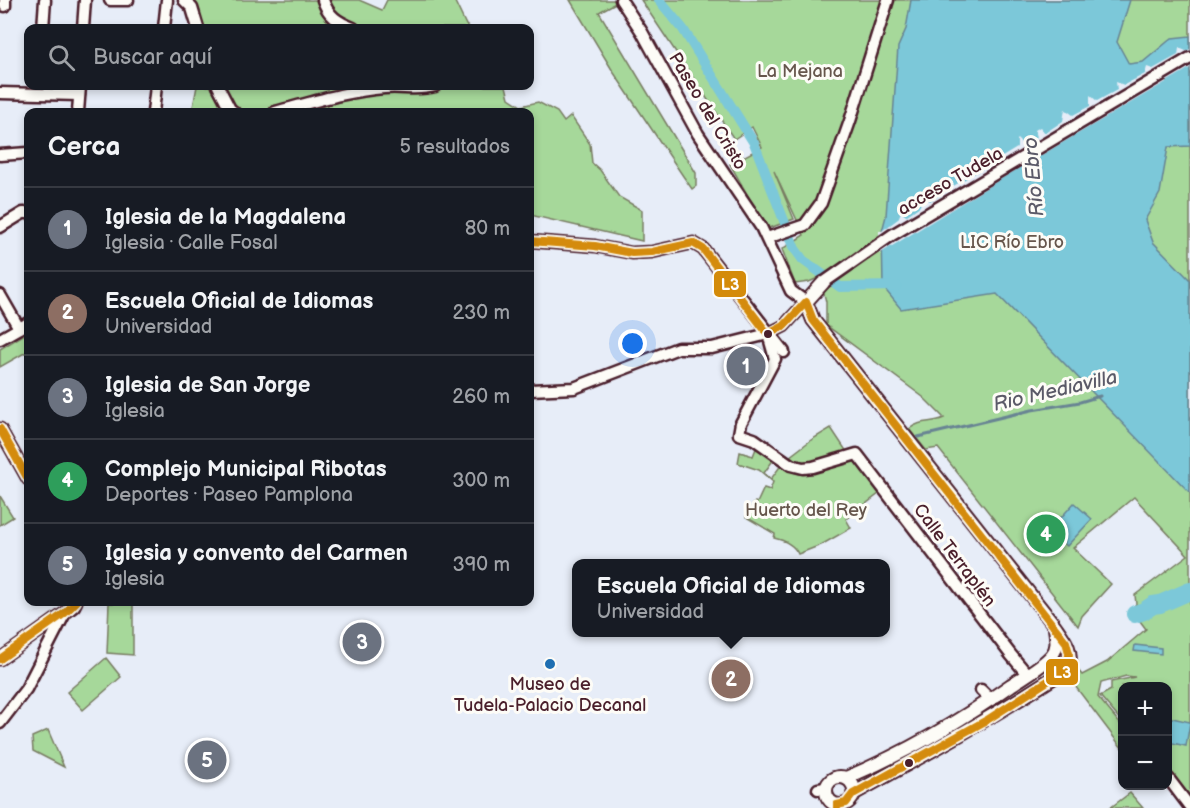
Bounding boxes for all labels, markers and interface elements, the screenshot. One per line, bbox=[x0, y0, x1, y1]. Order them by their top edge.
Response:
search box bbox=[24, 24, 534, 90]
icon: search bbox=[45, 41, 78, 74]
text: Buscar aquí bbox=[93, 44, 212, 71]
street label: Paseo del Cristo bbox=[664, 49, 751, 174]
park label: La Mejana bbox=[757, 61, 843, 82]
text: Cerca bbox=[48, 132, 120, 163]
text: 5 resultados bbox=[399, 135, 510, 159]
water label: Río Ebro bbox=[1019, 136, 1049, 217]
street label: acceso Tudela bbox=[894, 143, 1007, 220]
text: Iglesia de la Magdalena bbox=[105, 204, 346, 231]
text: 1 bbox=[63, 217, 72, 241]
text: 80 m bbox=[465, 217, 510, 241]
text: Iglesia · Calle Fosal bbox=[105, 231, 278, 255]
park label: LIC Río Ebro bbox=[960, 232, 1064, 253]
line badge: L3 bbox=[713, 270, 747, 298]
text: L3 bbox=[721, 276, 739, 295]
text: Escuela Oficial de Idiomas bbox=[105, 288, 373, 315]
text: 2 bbox=[62, 301, 73, 325]
text: 230 m bbox=[453, 301, 510, 325]
text: Universidad bbox=[105, 315, 212, 339]
unlabelled marker bbox=[762, 328, 774, 340]
your location bbox=[618, 329, 647, 358]
pin: 1 bbox=[726, 344, 766, 388]
water label: Rio Mediavilla bbox=[991, 365, 1120, 417]
text: Iglesia de San Jorge bbox=[105, 372, 310, 399]
text: 3 bbox=[62, 385, 73, 409]
text: 260 m bbox=[452, 385, 510, 409]
text: Iglesia bbox=[105, 399, 165, 423]
text: Complejo Municipal Ribotas bbox=[105, 456, 387, 483]
text: 4 bbox=[62, 469, 73, 493]
text: 300 m bbox=[452, 469, 510, 493]
text: Deportes · Paseo Pamplona bbox=[105, 483, 353, 507]
park label: Huerto del Rey bbox=[745, 500, 868, 521]
street label: Calle Terraplén bbox=[909, 500, 1000, 611]
pin: 4 bbox=[1026, 512, 1066, 556]
text: Iglesia y convento del Carmen bbox=[105, 540, 408, 567]
text: 5 bbox=[62, 553, 73, 577]
text: 390 m bbox=[452, 553, 510, 577]
popup bbox=[572, 559, 890, 637]
text: Iglesia bbox=[105, 567, 165, 591]
text: Escuela Oficial de Idiomas bbox=[597, 573, 865, 600]
text: Universidad bbox=[597, 600, 704, 624]
pin: 3 bbox=[342, 620, 382, 664]
pin: 2 bbox=[712, 656, 750, 702]
marker: Museo de Tudela-Palacio Decanal bbox=[543, 657, 557, 671]
line badge: L3 bbox=[1045, 658, 1079, 686]
text: L3 bbox=[1053, 664, 1071, 683]
place label: Museo de Tudela-Palacio Decanal bbox=[454, 674, 646, 716]
map controls bbox=[1118, 682, 1172, 790]
button: + bbox=[1118, 682, 1172, 736]
button: − bbox=[1118, 736, 1172, 790]
pin: 5 bbox=[188, 738, 226, 783]
unlabelled marker bbox=[903, 757, 915, 769]

